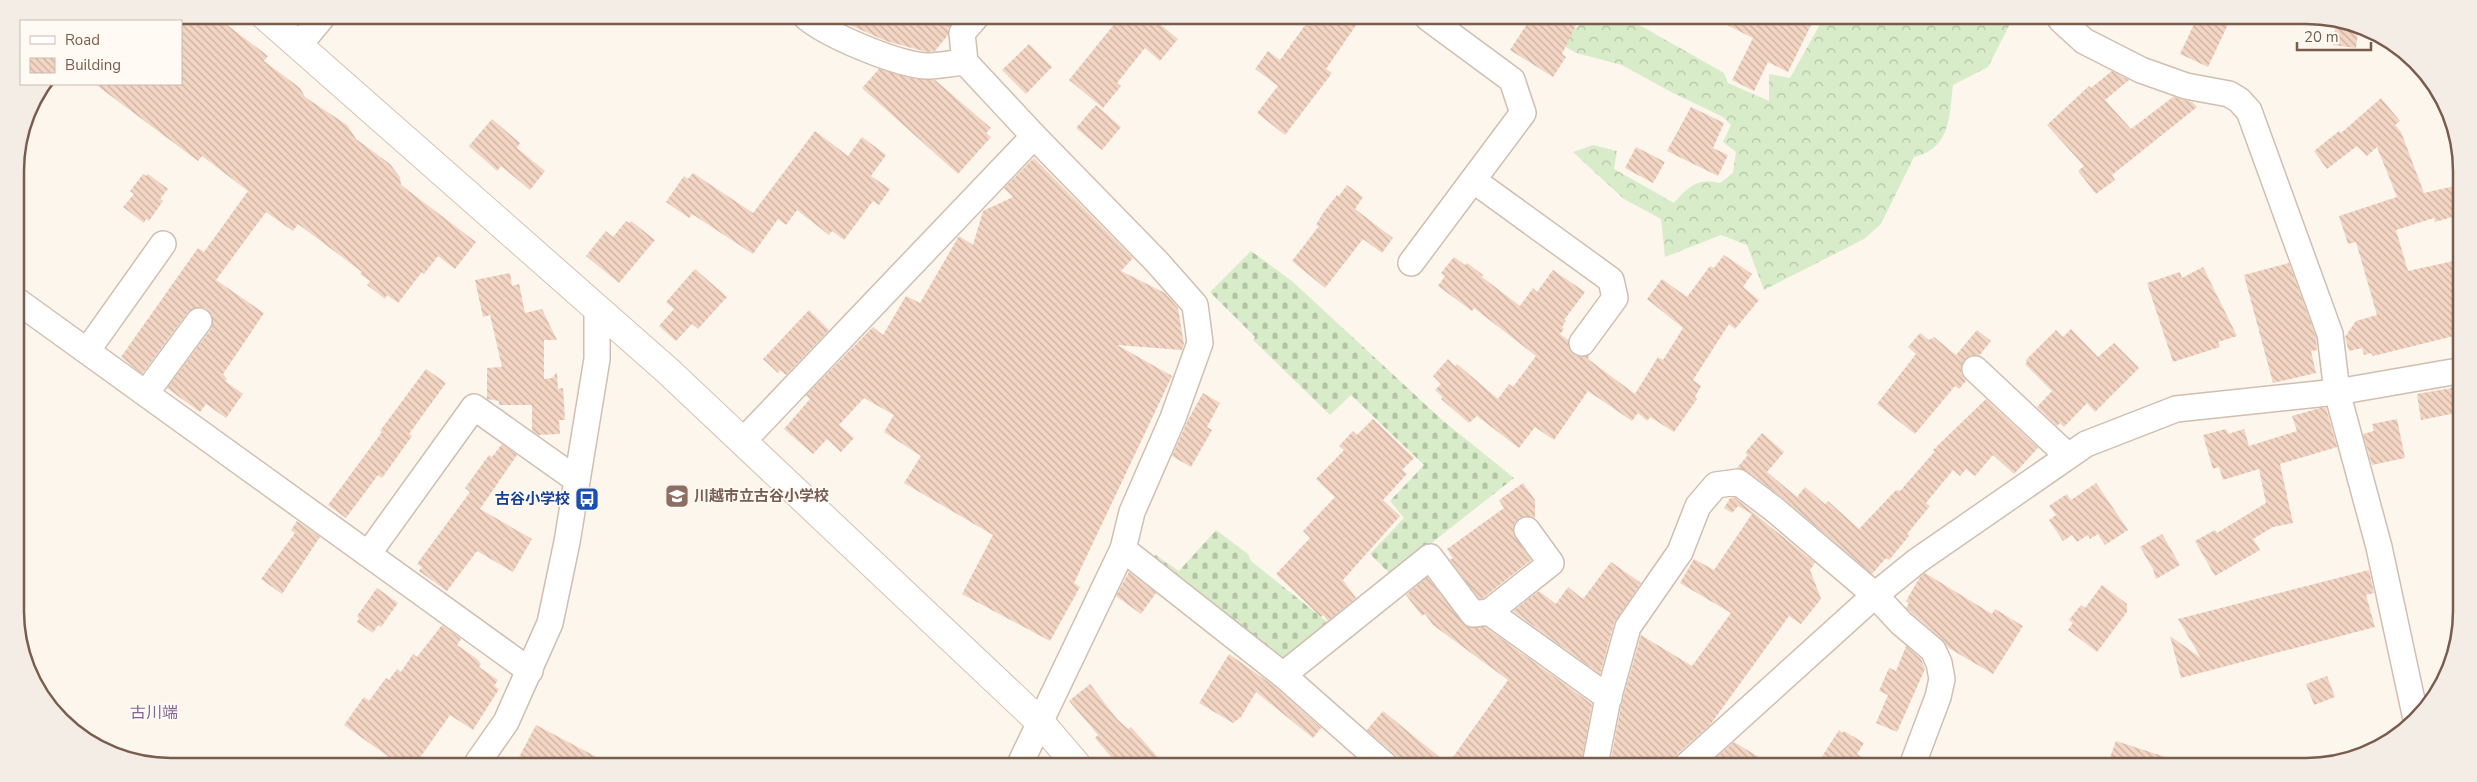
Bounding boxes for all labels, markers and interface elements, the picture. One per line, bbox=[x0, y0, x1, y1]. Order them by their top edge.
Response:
legend bbox=[20, 20, 182, 85]
scale bar bbox=[2297, 20, 2371, 52]
text: 20 m bbox=[2304, 27, 2339, 47]
text: Road bbox=[65, 30, 100, 50]
text: Building bbox=[65, 55, 121, 75]
school or university icon: 川越市立古谷小学校 bbox=[664, 483, 690, 509]
bus stop icon: 古谷小学校 bbox=[574, 486, 600, 512]
place label: 川越市立古谷小学校 bbox=[694, 486, 829, 506]
place label: 古谷小学校 bbox=[495, 489, 570, 509]
district label: 古川端 bbox=[130, 702, 178, 724]

